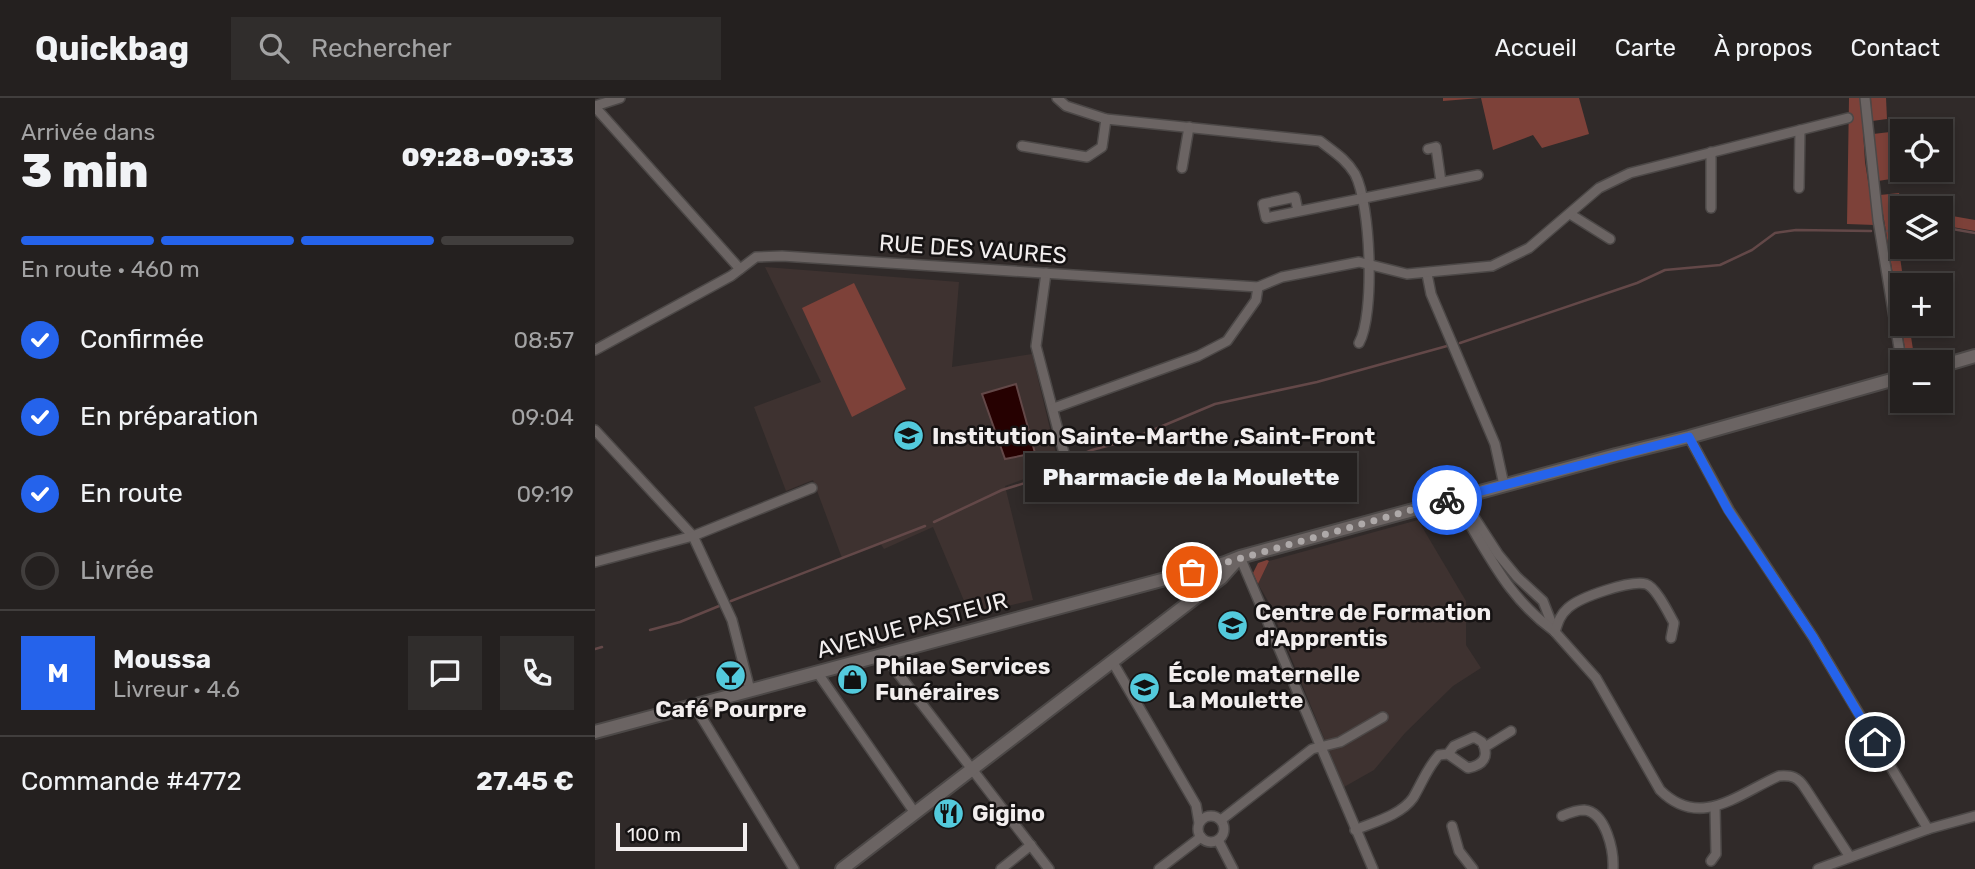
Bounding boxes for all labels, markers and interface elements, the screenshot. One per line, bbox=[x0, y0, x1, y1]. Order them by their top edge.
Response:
search box bbox=[231, 17, 721, 80]
text: Quickbag bbox=[35, 29, 189, 68]
icon: search bbox=[255, 29, 293, 67]
text: Rechercher bbox=[311, 33, 452, 64]
text: Accueil bbox=[1495, 34, 1577, 62]
text: Carte bbox=[1615, 34, 1676, 62]
text: À propos bbox=[1714, 34, 1813, 62]
text: Contact bbox=[1851, 34, 1940, 62]
text: Arrivée dans bbox=[21, 118, 155, 146]
map controls bbox=[1890, 119, 1953, 413]
button: locate bbox=[1890, 119, 1953, 182]
text: 09:28–09:33 bbox=[401, 142, 574, 173]
text: 3 min bbox=[21, 144, 149, 199]
button: layers bbox=[1890, 196, 1953, 259]
street label: RUE DES VAURES bbox=[878, 228, 1068, 270]
text: En route · 460 m bbox=[21, 255, 200, 283]
button: + bbox=[1890, 273, 1953, 336]
icon: check bbox=[21, 321, 59, 359]
text: Confirmée bbox=[80, 324, 204, 355]
text: 08:57 bbox=[513, 326, 574, 354]
button: − bbox=[1890, 350, 1953, 413]
icon: check bbox=[21, 398, 59, 436]
text: En préparation bbox=[80, 401, 258, 432]
text: 09:04 bbox=[511, 403, 574, 431]
school or university icon: Institution Sainte-Marthe ,Saint-Front bbox=[892, 419, 926, 453]
place label: Institution Sainte-Marthe ,Saint-Front bbox=[932, 422, 1375, 450]
callout: Pharmacie de la Moulette bbox=[1026, 453, 1358, 502]
text: Pharmacie de la Moulette bbox=[1042, 463, 1340, 491]
courier bbox=[1412, 465, 1482, 535]
icon: check bbox=[21, 475, 59, 513]
text: En route bbox=[80, 478, 183, 509]
text: 09:19 bbox=[516, 480, 574, 508]
icon: bike bbox=[1428, 481, 1466, 519]
pin bbox=[1162, 542, 1222, 602]
icon: bag bbox=[1173, 553, 1211, 591]
text: Livrée bbox=[80, 555, 154, 586]
street label: AVENUE PASTEUR bbox=[813, 586, 1011, 664]
place label: Centre de Formation d'Apprentis bbox=[1255, 598, 1491, 652]
school or university icon: Centre de Formation d'Apprentis bbox=[1215, 608, 1249, 642]
button: chat bbox=[408, 636, 482, 710]
button: phone bbox=[500, 636, 574, 710]
text: Moussa bbox=[113, 644, 211, 675]
place label: Philae Services Funéraires bbox=[875, 652, 1051, 706]
text: M bbox=[47, 658, 69, 689]
bar icon: Café Pourpre bbox=[714, 658, 748, 692]
place label: École maternelle La Moulette bbox=[1168, 660, 1360, 714]
shop icon: Philae Services Funéraires bbox=[835, 662, 869, 696]
school or university icon: École maternelle La Moulette bbox=[1128, 670, 1162, 704]
text: Livreur · 4.6 bbox=[113, 675, 240, 703]
place label: Café Pourpre bbox=[655, 695, 807, 723]
pin bbox=[1845, 712, 1905, 772]
icon: home bbox=[1856, 723, 1894, 761]
text: Commande #4772 bbox=[21, 766, 242, 797]
text: 27.45 € bbox=[476, 766, 574, 797]
restaurant icon: Gigino bbox=[932, 796, 966, 830]
place label: Gigino bbox=[972, 799, 1045, 827]
scale bar bbox=[616, 820, 747, 852]
text: 100 m bbox=[627, 823, 681, 846]

